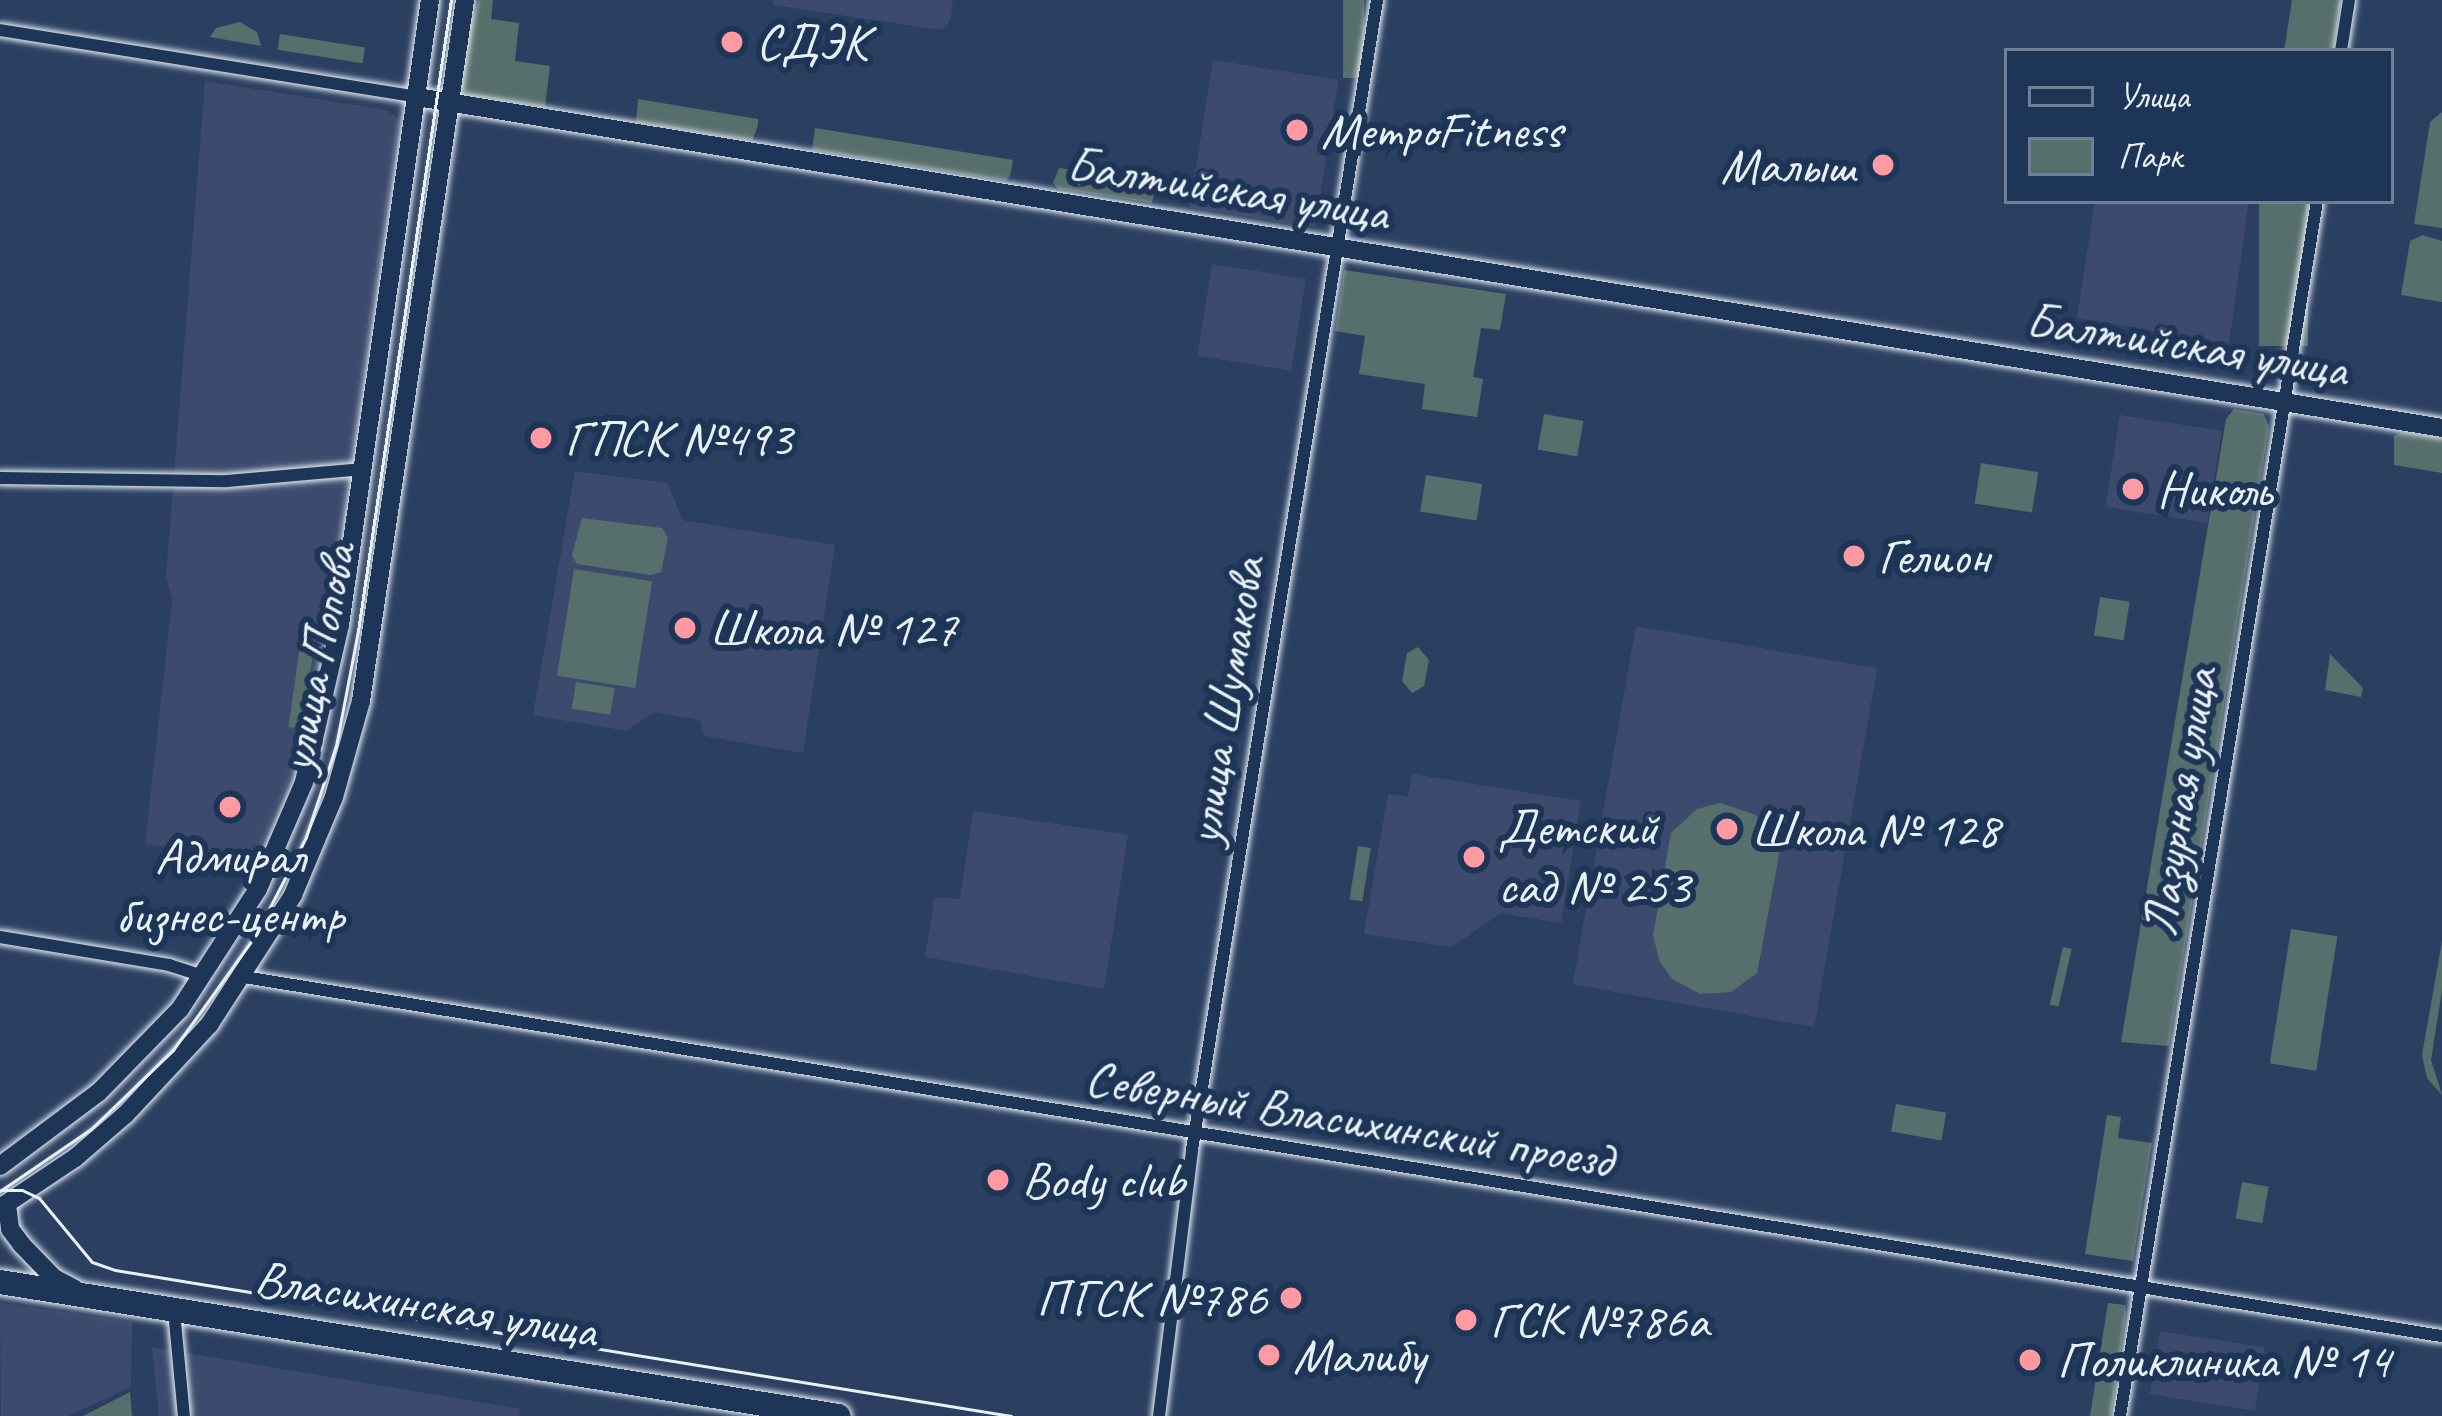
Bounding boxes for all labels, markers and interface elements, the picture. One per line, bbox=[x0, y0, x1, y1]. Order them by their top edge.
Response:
place label: СДЭК bbox=[756, 11, 868, 73]
marker: СДЭК bbox=[719, 29, 745, 55]
legend bbox=[2004, 48, 2394, 204]
text: Улица bbox=[2118, 73, 2189, 119]
place label: МетроFitness bbox=[1321, 99, 1562, 161]
marker: МетроFitness bbox=[1284, 117, 1310, 143]
street label: Балтийская улица bbox=[1061, 132, 1395, 244]
text: Парк bbox=[2118, 133, 2182, 179]
place label: Малыш bbox=[1720, 134, 1856, 196]
marker: Малыш bbox=[1867, 149, 1899, 181]
street label: Балтийская улица bbox=[2020, 288, 2354, 400]
place label: ГПСК №493 bbox=[565, 407, 792, 469]
marker: ГПСК №493 bbox=[528, 425, 554, 451]
place label: Николь bbox=[2157, 458, 2271, 520]
marker: Николь bbox=[2120, 476, 2146, 502]
place label: Гелион bbox=[1878, 525, 1989, 587]
street label: улица Попова bbox=[265, 539, 369, 777]
marker: Гелион bbox=[1841, 543, 1867, 569]
street label: улица Шумакова bbox=[1172, 553, 1278, 849]
place label: Школа № 127 bbox=[709, 597, 957, 659]
marker: Школа № 127 bbox=[672, 615, 698, 641]
street label: Лазурная улица bbox=[2127, 662, 2231, 942]
marker: Адмирал бизнес-центр bbox=[217, 794, 243, 820]
place label: Детский сад № 253 bbox=[1498, 797, 1690, 917]
place label: Школа № 128 bbox=[1751, 798, 1999, 860]
marker: Школа № 128 bbox=[1714, 816, 1740, 842]
place label: Адмирал бизнес-центр bbox=[116, 826, 344, 946]
marker: Детский сад № 253 bbox=[1461, 844, 1487, 870]
street label: Северный Власихинский проезд bbox=[1081, 1047, 1617, 1191]
place label: Body club bbox=[1022, 1149, 1184, 1211]
marker: Body club bbox=[985, 1167, 1011, 1193]
street label: Власихинская улица bbox=[249, 1247, 603, 1361]
place label: ПГСК №786 bbox=[1036, 1267, 1267, 1329]
marker: ПГСК №786 bbox=[1278, 1285, 1304, 1311]
place label: ГСК №786а bbox=[1490, 1289, 1709, 1351]
marker: ГСК №786а bbox=[1453, 1307, 1479, 1333]
place label: Малибу bbox=[1293, 1324, 1425, 1386]
place label: Поликлиника № 14 bbox=[2057, 1329, 2390, 1391]
marker: Малибу bbox=[1256, 1342, 1282, 1368]
marker: Поликлиника № 14 bbox=[2014, 1344, 2046, 1376]

